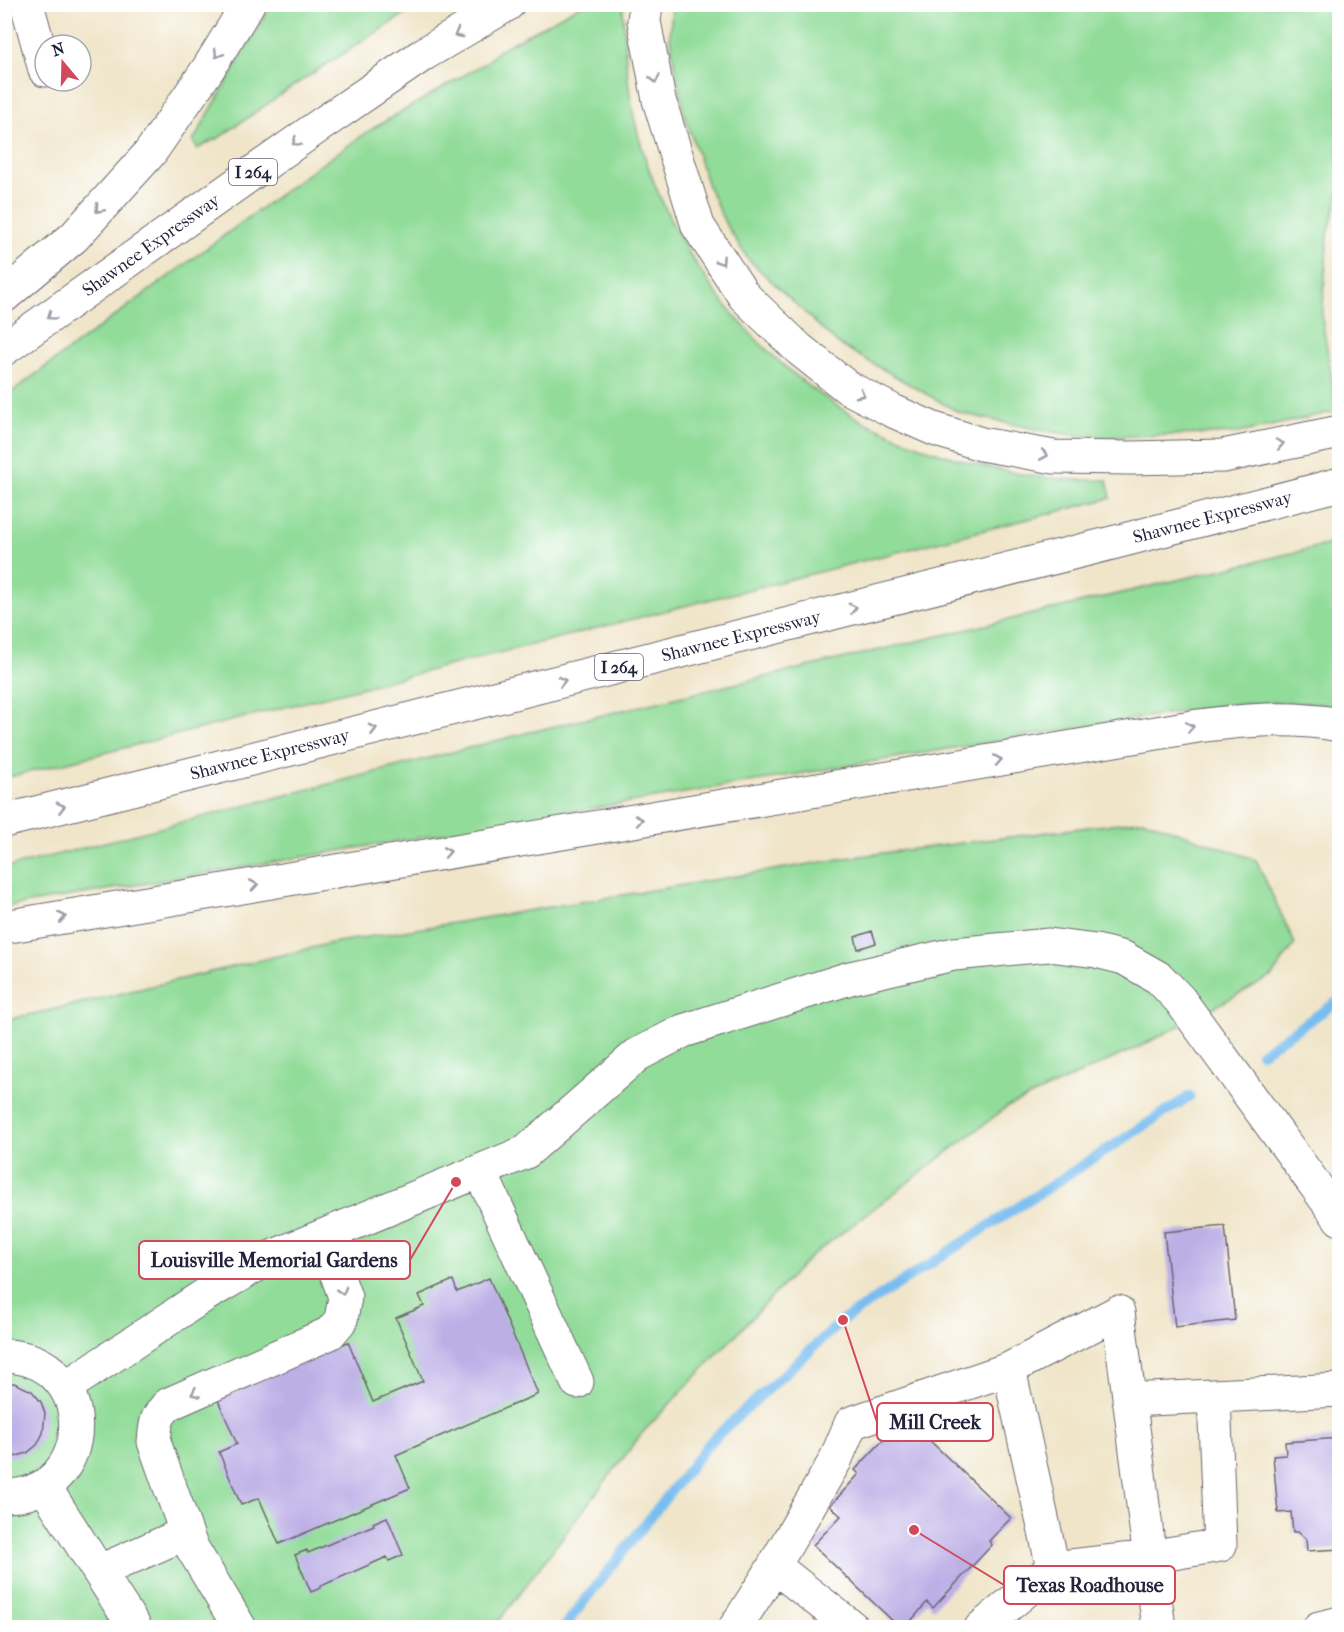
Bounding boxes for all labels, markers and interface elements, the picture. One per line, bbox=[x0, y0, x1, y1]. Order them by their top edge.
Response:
one-way arrow bbox=[454, 27, 464, 39]
north arrow bbox=[33, 33, 93, 93]
text: N bbox=[49, 38, 68, 60]
one-way arrow bbox=[213, 48, 225, 58]
one-way arrow bbox=[648, 74, 661, 84]
one-way arrow bbox=[291, 135, 302, 146]
road number: I 264 bbox=[229, 159, 277, 185]
street label: Shawnee Expressway bbox=[78, 189, 225, 301]
one-way arrow bbox=[95, 202, 106, 213]
one-way arrow bbox=[713, 255, 725, 265]
one-way arrow bbox=[47, 309, 58, 320]
one-way arrow bbox=[855, 386, 866, 398]
one-way arrow bbox=[1275, 438, 1285, 451]
one-way arrow bbox=[1039, 448, 1049, 461]
street label: Shawnee Expressway bbox=[1131, 487, 1296, 548]
one-way arrow bbox=[847, 602, 857, 615]
street label: Shawnee Expressway bbox=[659, 606, 824, 667]
road number: I 264 bbox=[595, 654, 643, 680]
one-way arrow bbox=[556, 676, 566, 688]
one-way arrow bbox=[1186, 722, 1195, 734]
one-way arrow bbox=[367, 723, 377, 736]
street label: Shawnee Expressway bbox=[188, 724, 353, 785]
one-way arrow bbox=[993, 754, 1003, 766]
one-way arrow bbox=[55, 802, 66, 814]
one-way arrow bbox=[634, 814, 644, 827]
one-way arrow bbox=[442, 847, 451, 859]
one-way arrow bbox=[250, 879, 259, 891]
one-way arrow bbox=[57, 911, 67, 924]
callout: Louisville Memorial Gardens bbox=[139, 1241, 410, 1279]
text: Louisville Memorial Gardens bbox=[150, 1249, 398, 1272]
one-way arrow bbox=[334, 1286, 347, 1296]
one-way arrow bbox=[190, 1386, 201, 1398]
callout: Mill Creek bbox=[877, 1403, 993, 1441]
text: Mill Creek bbox=[888, 1411, 981, 1434]
callout: Texas Roadhouse bbox=[1004, 1566, 1175, 1604]
text: Texas Roadhouse bbox=[1015, 1574, 1164, 1597]

